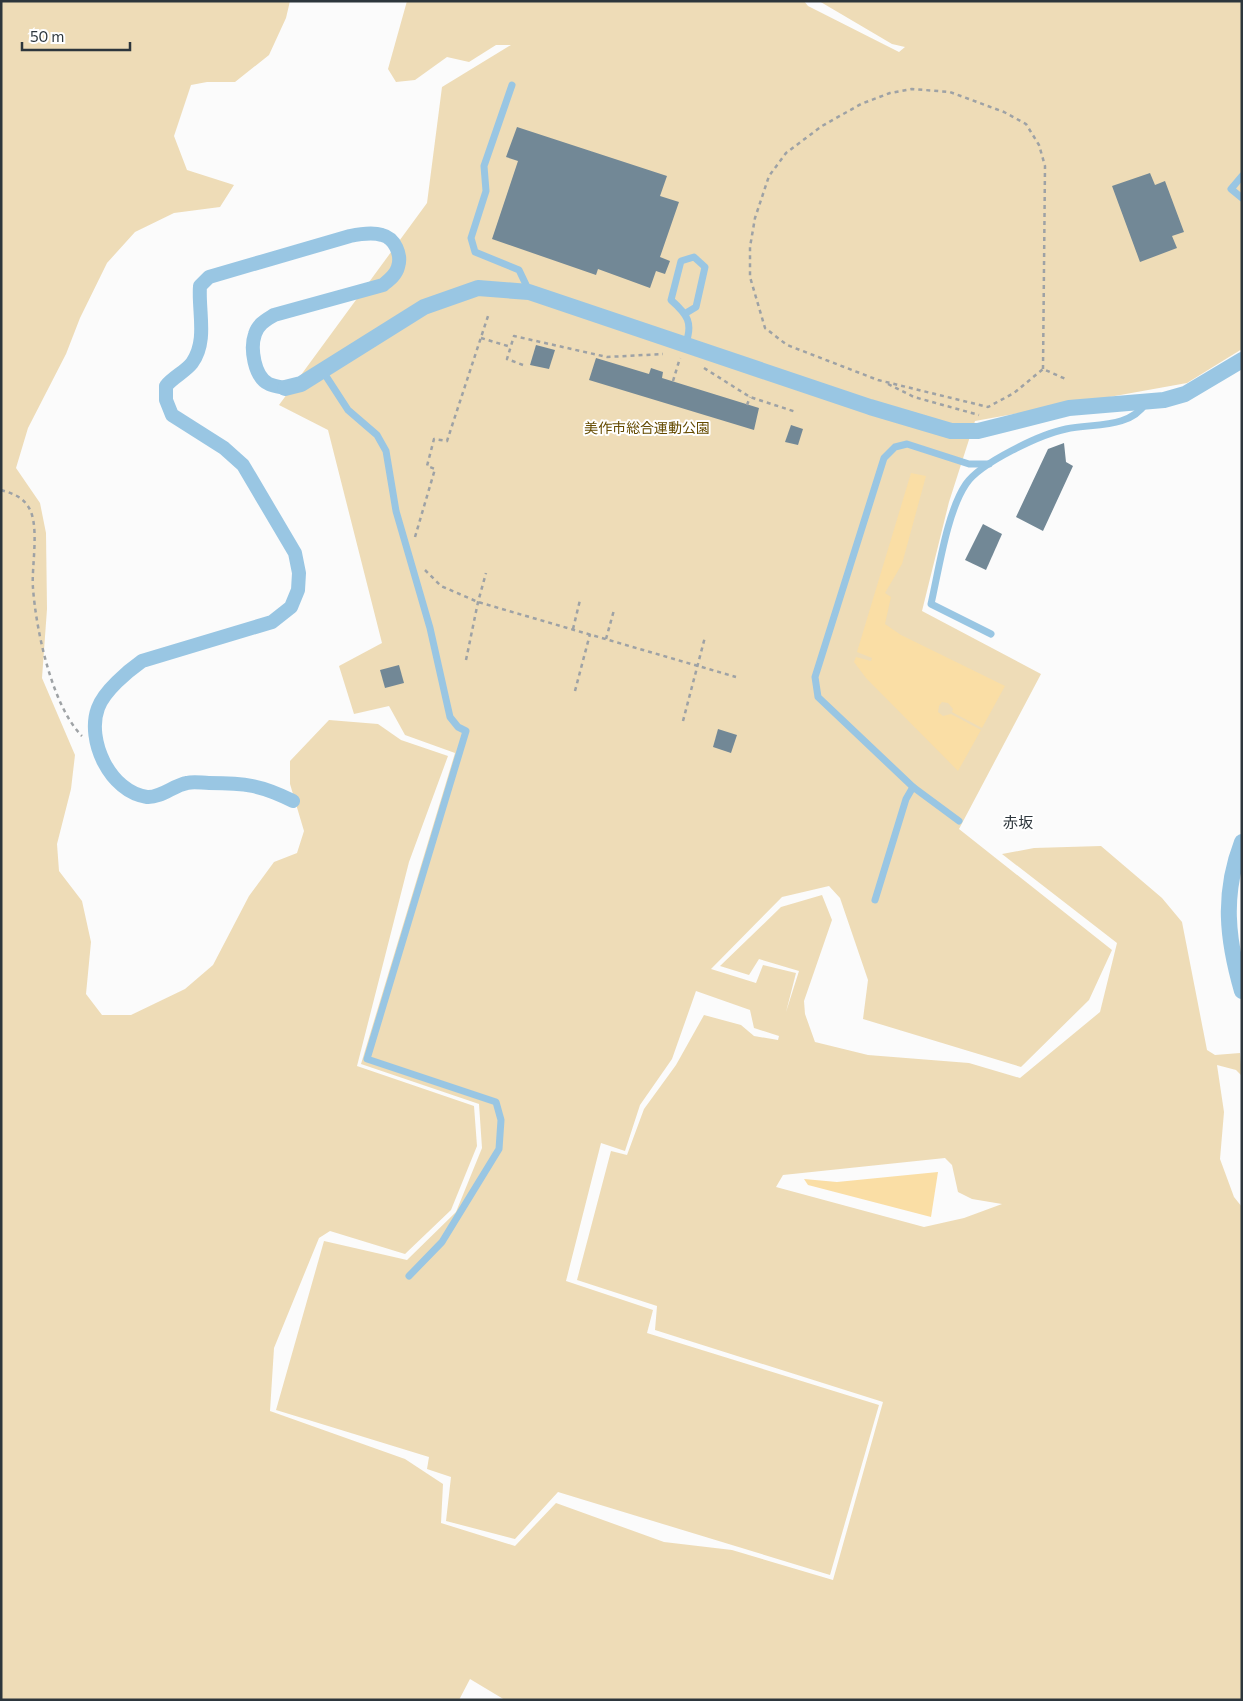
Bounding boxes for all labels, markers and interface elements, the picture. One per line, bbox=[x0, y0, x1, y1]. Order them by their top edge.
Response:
scale bar bbox=[22, 20, 130, 52]
text: 50 m bbox=[30, 27, 64, 45]
park label: 美作市総合運動公園 bbox=[584, 419, 710, 436]
district label: 赤坂 bbox=[1003, 813, 1033, 831]

